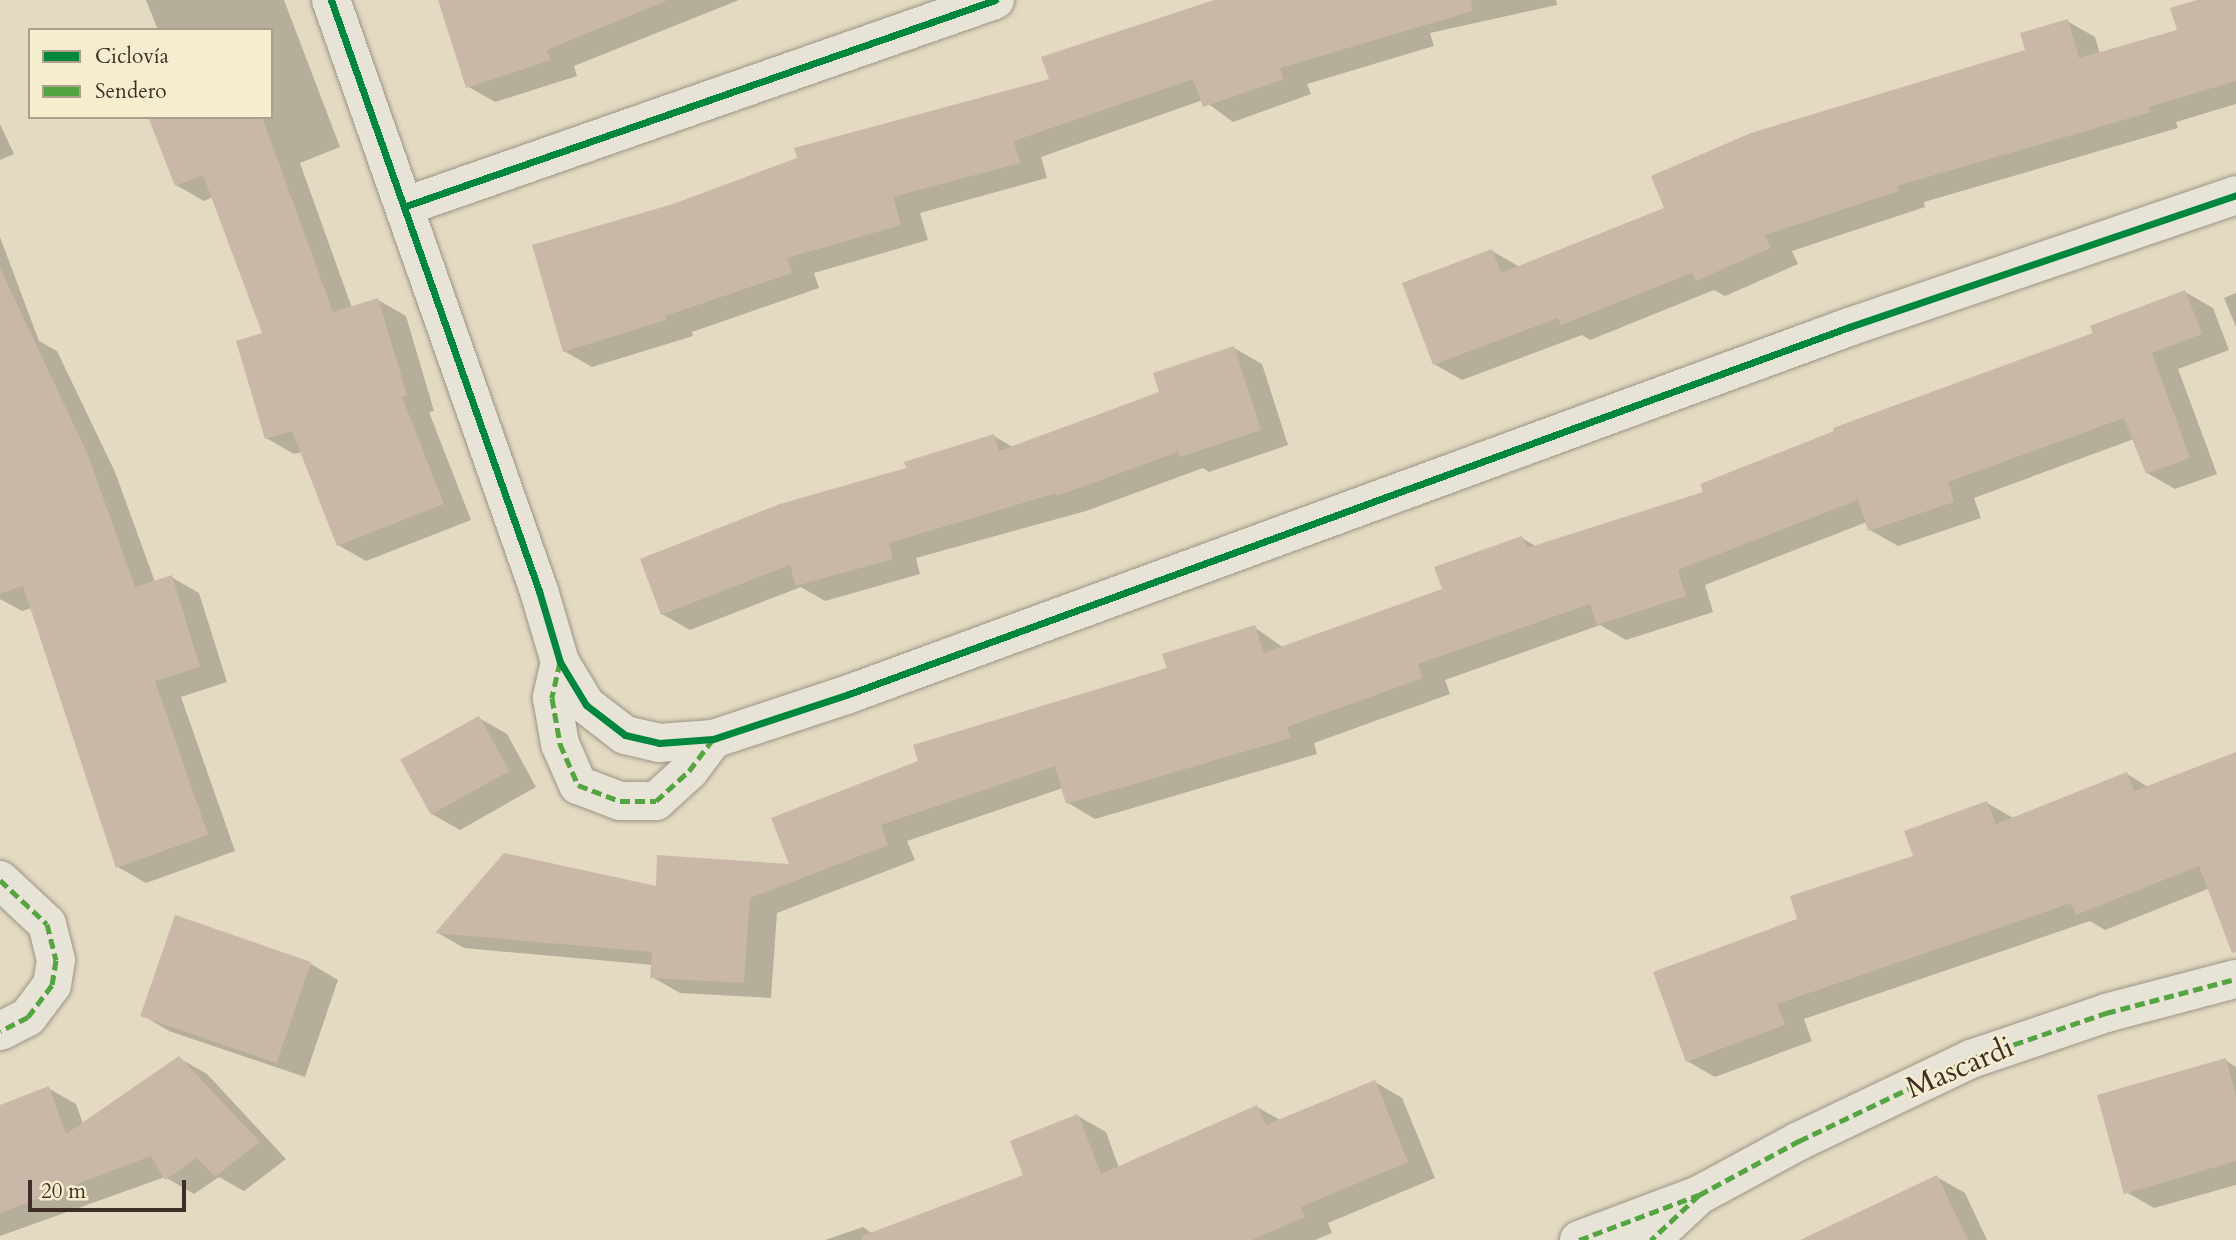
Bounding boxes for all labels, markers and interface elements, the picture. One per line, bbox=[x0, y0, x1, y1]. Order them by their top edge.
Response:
legend bbox=[28, 28, 273, 119]
text: Ciclovía bbox=[95, 42, 169, 71]
text: Sendero bbox=[95, 77, 167, 106]
street label: Mascardi bbox=[1901, 1029, 2019, 1107]
scale bar bbox=[32, 1166, 189, 1210]
text: 20 m bbox=[41, 1177, 86, 1206]

